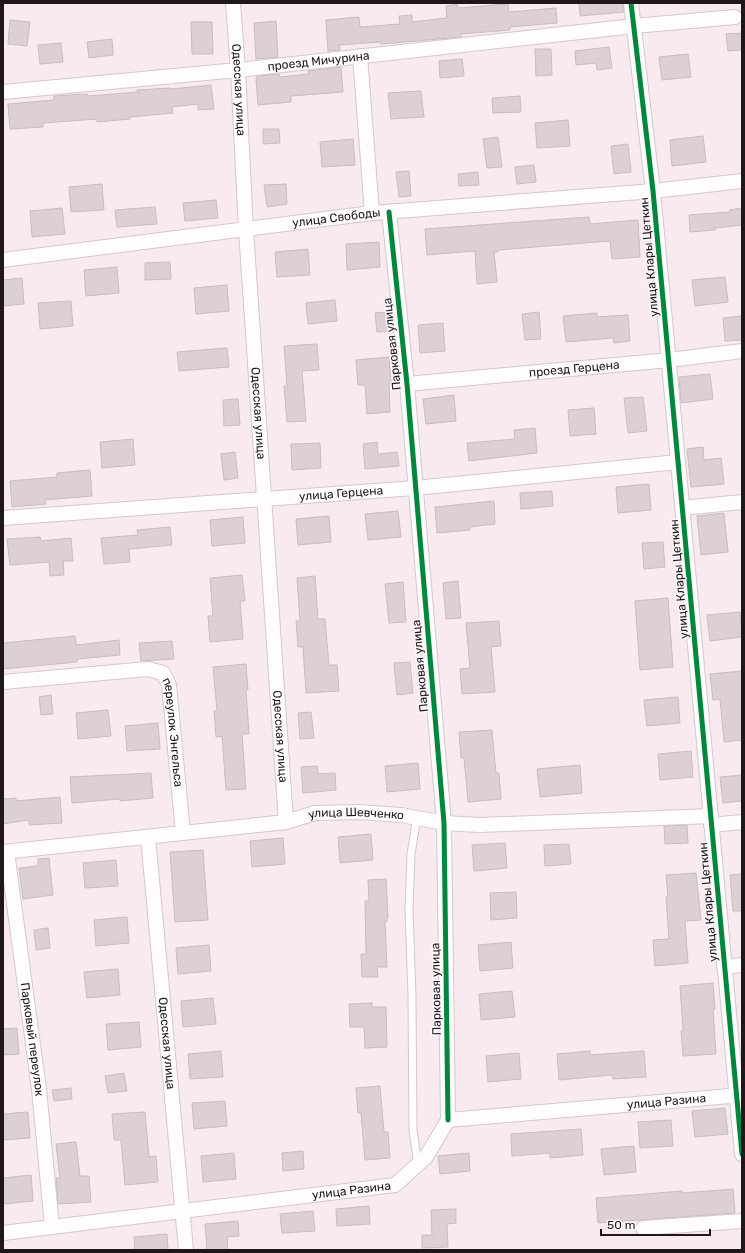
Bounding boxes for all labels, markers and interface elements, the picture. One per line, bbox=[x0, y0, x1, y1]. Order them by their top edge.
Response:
street label: Одесская улица bbox=[229, 43, 248, 136]
street label: проезд Мичурина bbox=[267, 48, 370, 74]
street label: улица Клары Цеткин bbox=[637, 197, 661, 317]
street label: улица Свободы bbox=[291, 205, 381, 230]
street label: Парковая улица bbox=[380, 297, 404, 391]
street label: проезд Герцена bbox=[528, 358, 620, 380]
street label: Одесская улица bbox=[248, 367, 268, 460]
street label: улица Герцена bbox=[299, 483, 384, 503]
street label: улица Клары Цеткин bbox=[667, 519, 691, 639]
street label: Парковая улица bbox=[409, 619, 431, 713]
street label: переулок Энгельса bbox=[159, 675, 186, 788]
street label: Одесская улица bbox=[270, 690, 290, 783]
street label: улица Шевченко bbox=[306, 805, 405, 822]
street label: улица Клары Цеткин bbox=[696, 842, 720, 962]
street label: Парковая улица bbox=[428, 943, 444, 1035]
street label: Парковый переулок bbox=[18, 981, 47, 1097]
street label: Одесская улица bbox=[156, 996, 178, 1090]
street label: улица Разина bbox=[626, 1091, 707, 1112]
street label: улица Разина bbox=[311, 1179, 392, 1202]
scale bar bbox=[601, 1211, 710, 1237]
text: 50 m bbox=[607, 1218, 635, 1232]

